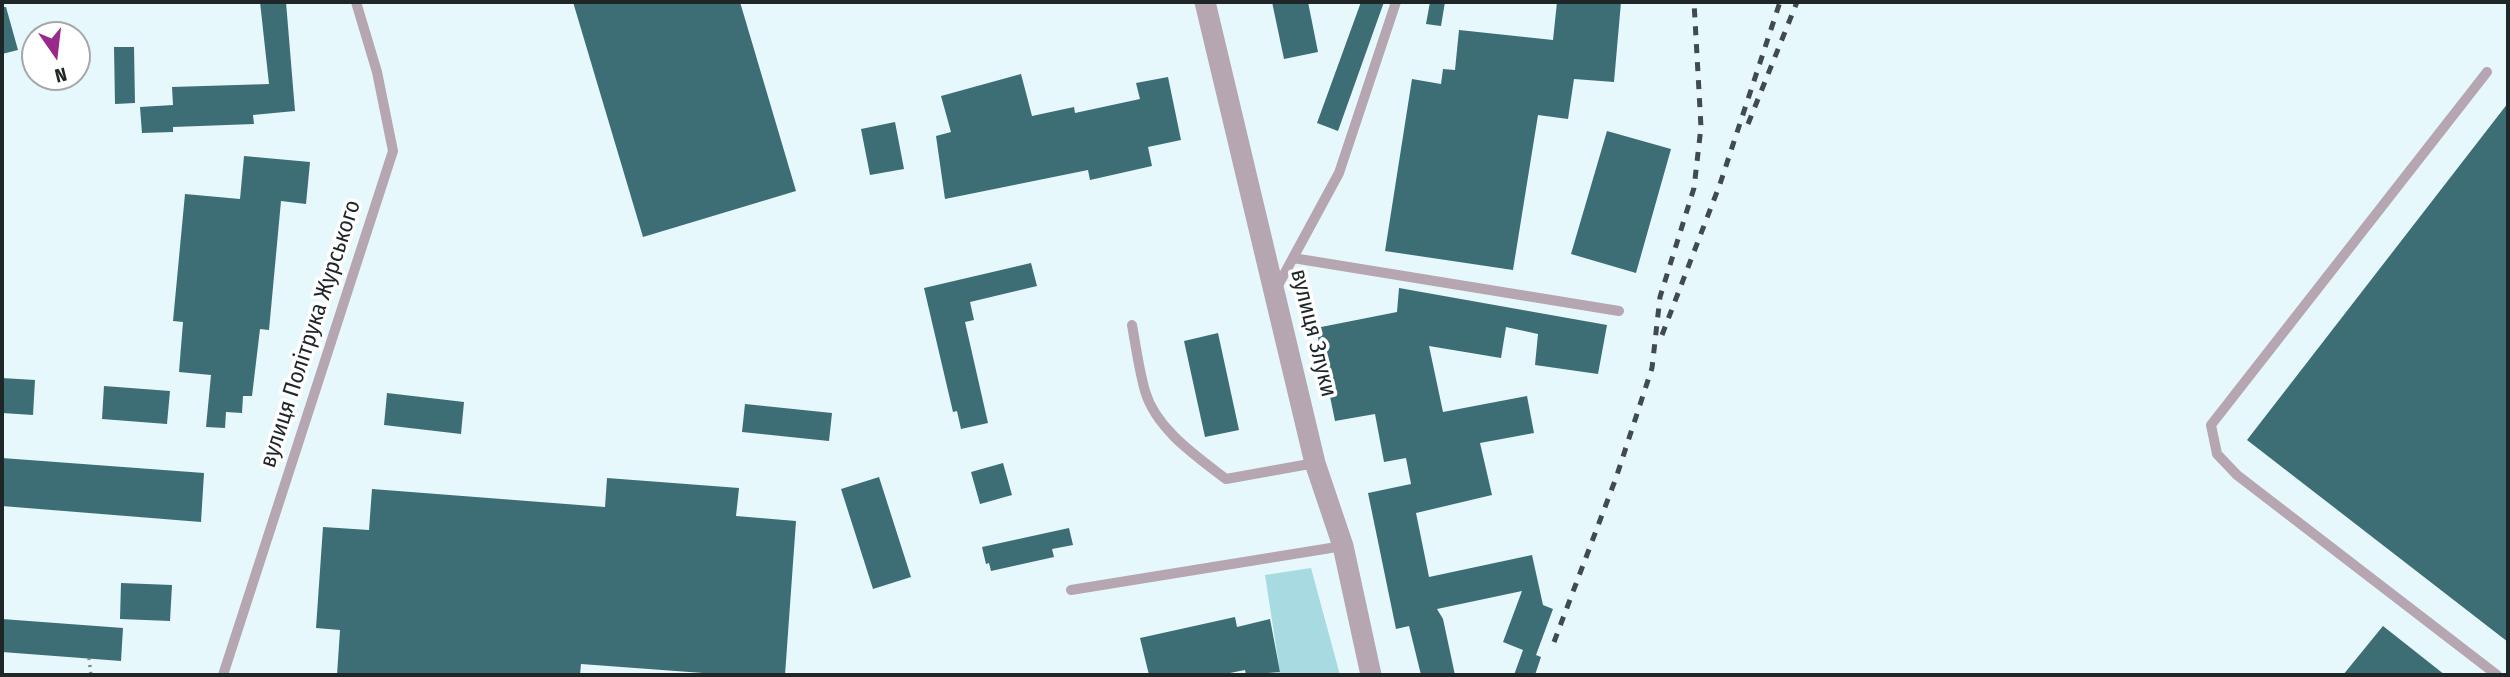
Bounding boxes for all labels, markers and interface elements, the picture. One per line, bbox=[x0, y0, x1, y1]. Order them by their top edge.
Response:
north arrow bbox=[21, 21, 91, 91]
text: N bbox=[52, 62, 69, 87]
street label: вулиця Політрука Журського bbox=[255, 197, 367, 471]
street label: вулиця Злуки bbox=[1284, 266, 1342, 400]

